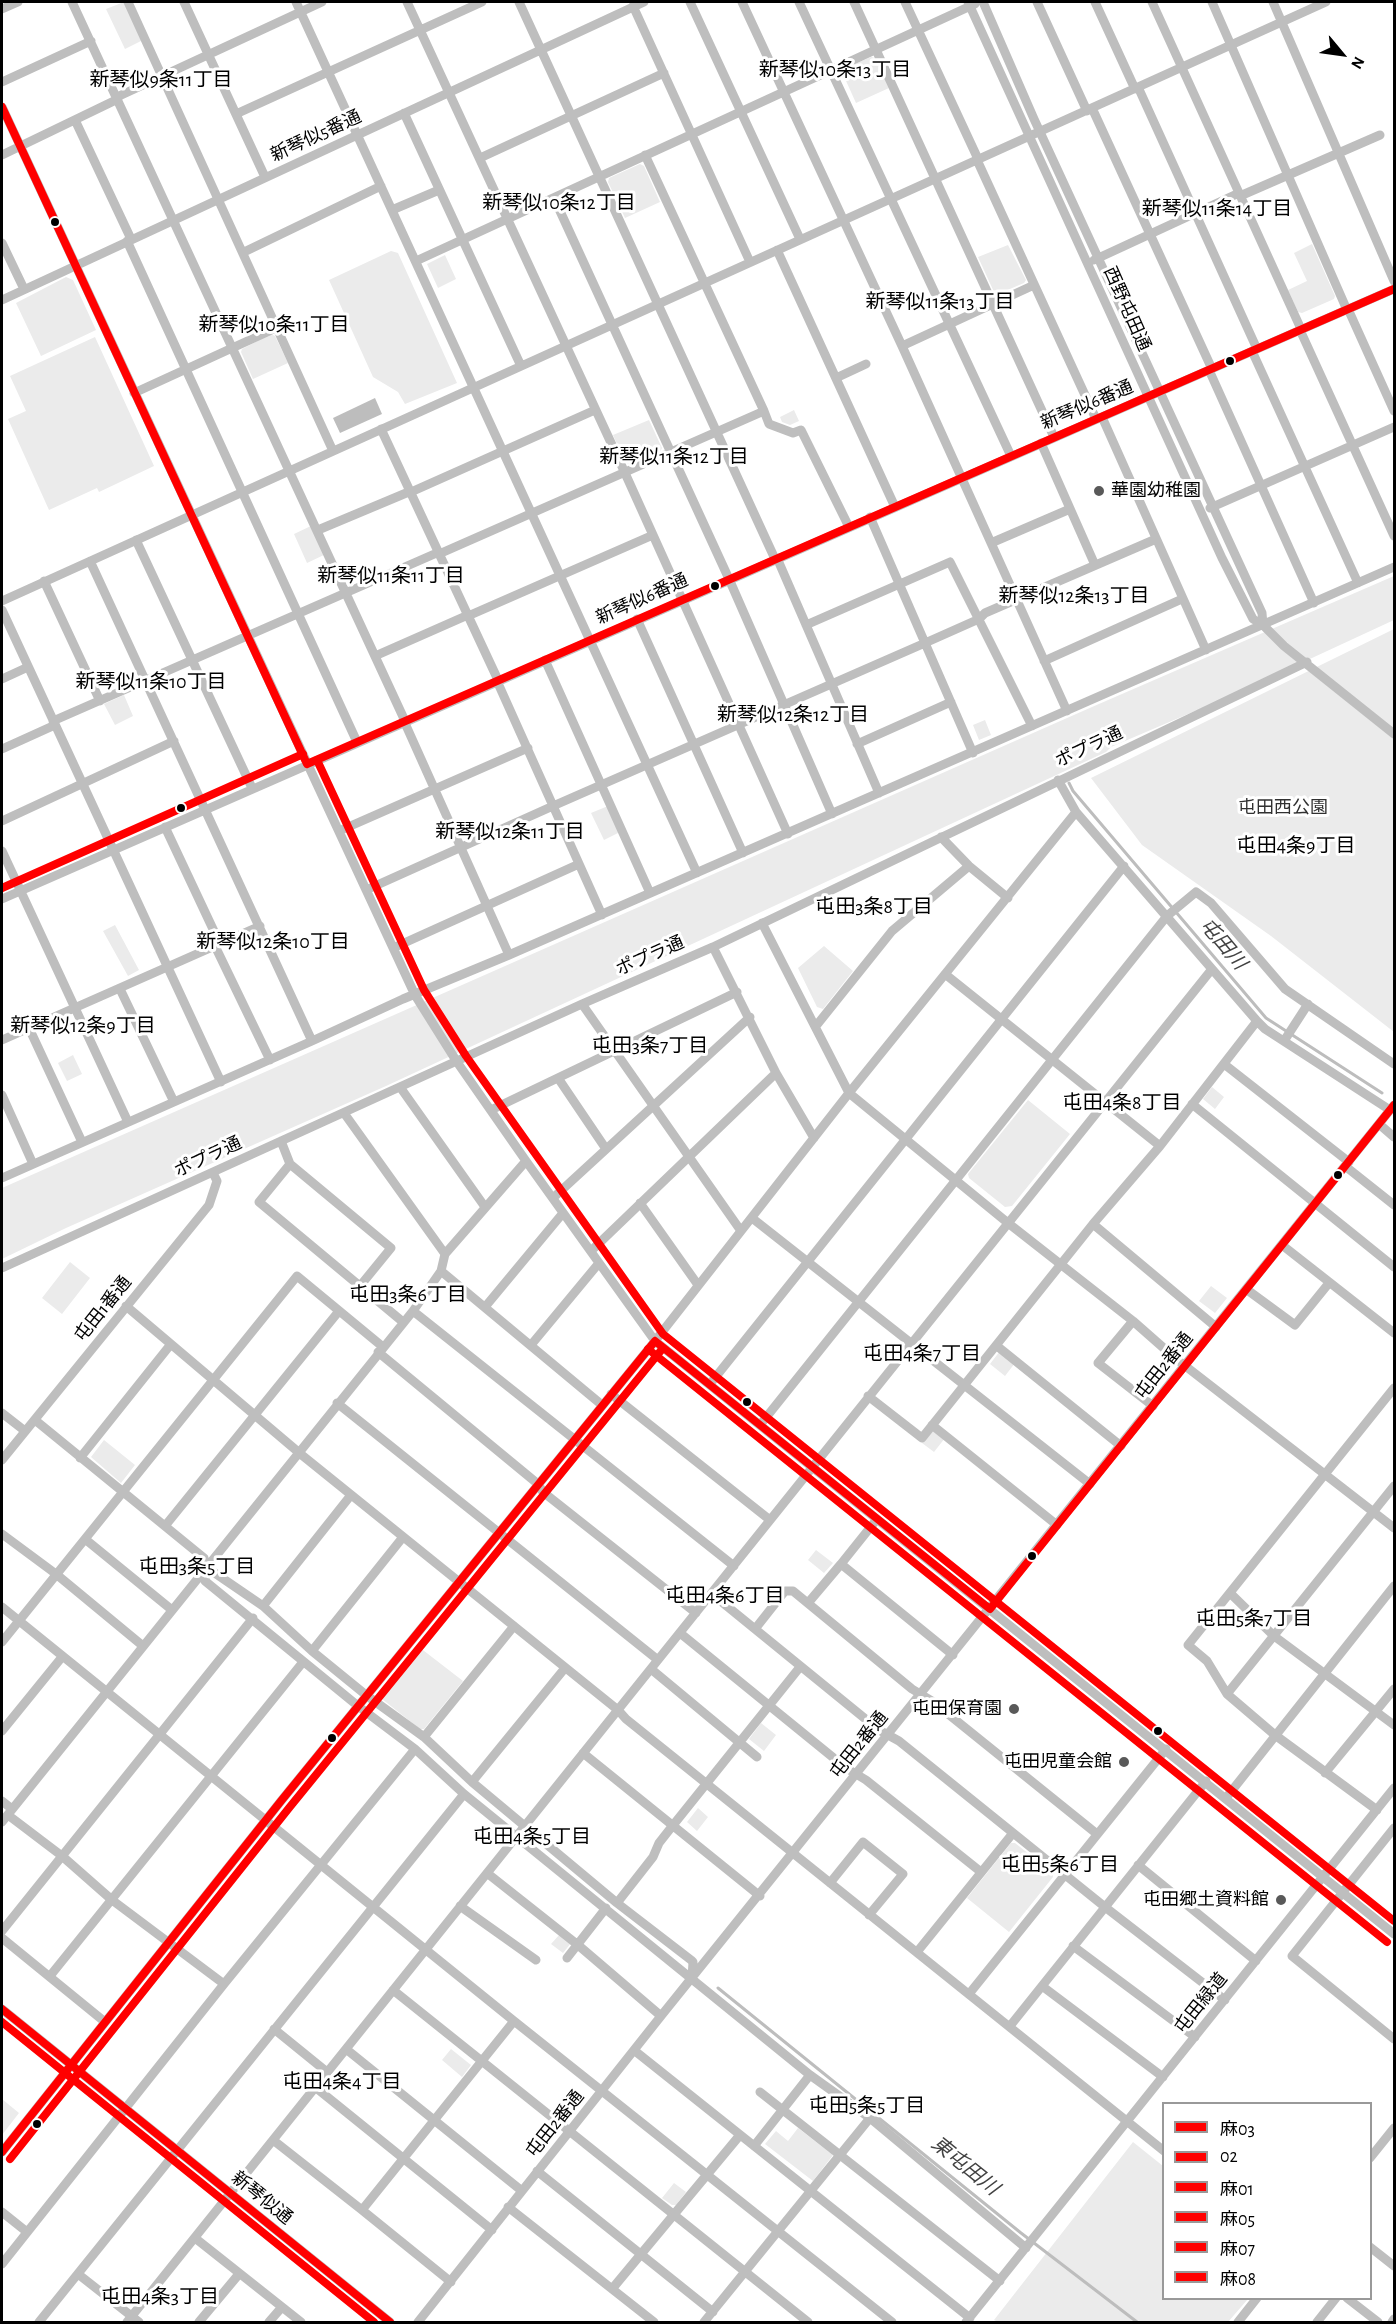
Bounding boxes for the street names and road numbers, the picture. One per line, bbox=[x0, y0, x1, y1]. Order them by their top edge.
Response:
street label: 新琴似5番通 bbox=[267, 106, 365, 166]
street label: 西野屯田通 bbox=[1099, 263, 1155, 355]
street label: 新琴似6番通 bbox=[1037, 376, 1137, 434]
street label: 新琴似6番通 bbox=[593, 569, 691, 629]
street label: ポプラ通 bbox=[1052, 722, 1126, 772]
street label: ポプラ通 bbox=[613, 931, 687, 981]
street label: ポプラ通 bbox=[171, 1132, 245, 1182]
street label: 屯田1番通 bbox=[70, 1272, 136, 1346]
street label: 屯田2番通 bbox=[1130, 1328, 1198, 1404]
street label: 屯田2番通 bbox=[825, 1707, 893, 1783]
street label: 屯田緑道 bbox=[1170, 1968, 1232, 2038]
street label: 屯田2番通 bbox=[521, 2086, 589, 2162]
street label: 新琴似通 bbox=[227, 2167, 297, 2229]

